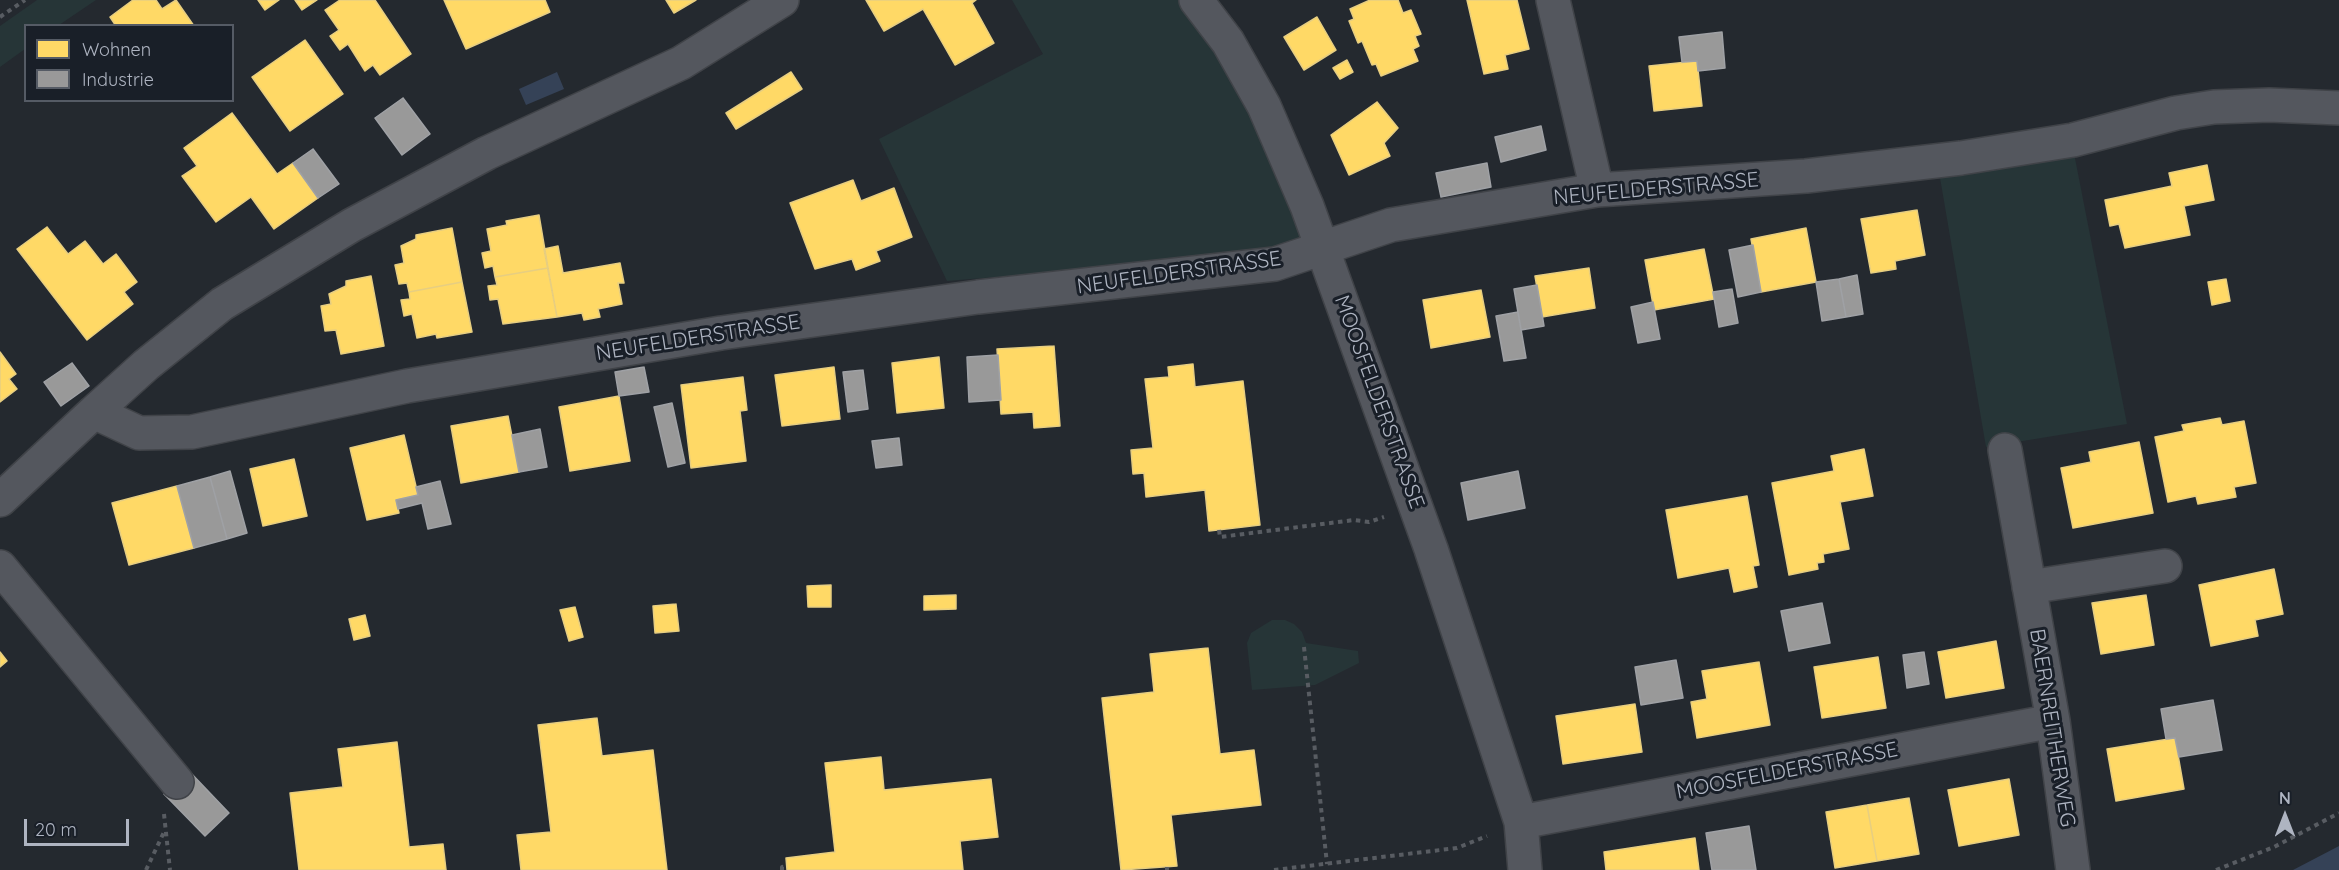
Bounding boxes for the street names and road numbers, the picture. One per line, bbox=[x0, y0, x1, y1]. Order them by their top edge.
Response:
street label: NEUFELDERSTRASSE bbox=[1552, 167, 1760, 211]
street label: NEUFELDERSTRASSE bbox=[1075, 246, 1283, 300]
street label: MOOSFELDERSTRASSE bbox=[1329, 292, 1429, 512]
street label: NEUFELDERSTRASSE bbox=[594, 309, 802, 367]
street label: BAERNREITHERWEG bbox=[2024, 627, 2080, 829]
street label: MOOSFELDERSTRASSE bbox=[1674, 737, 1900, 805]

